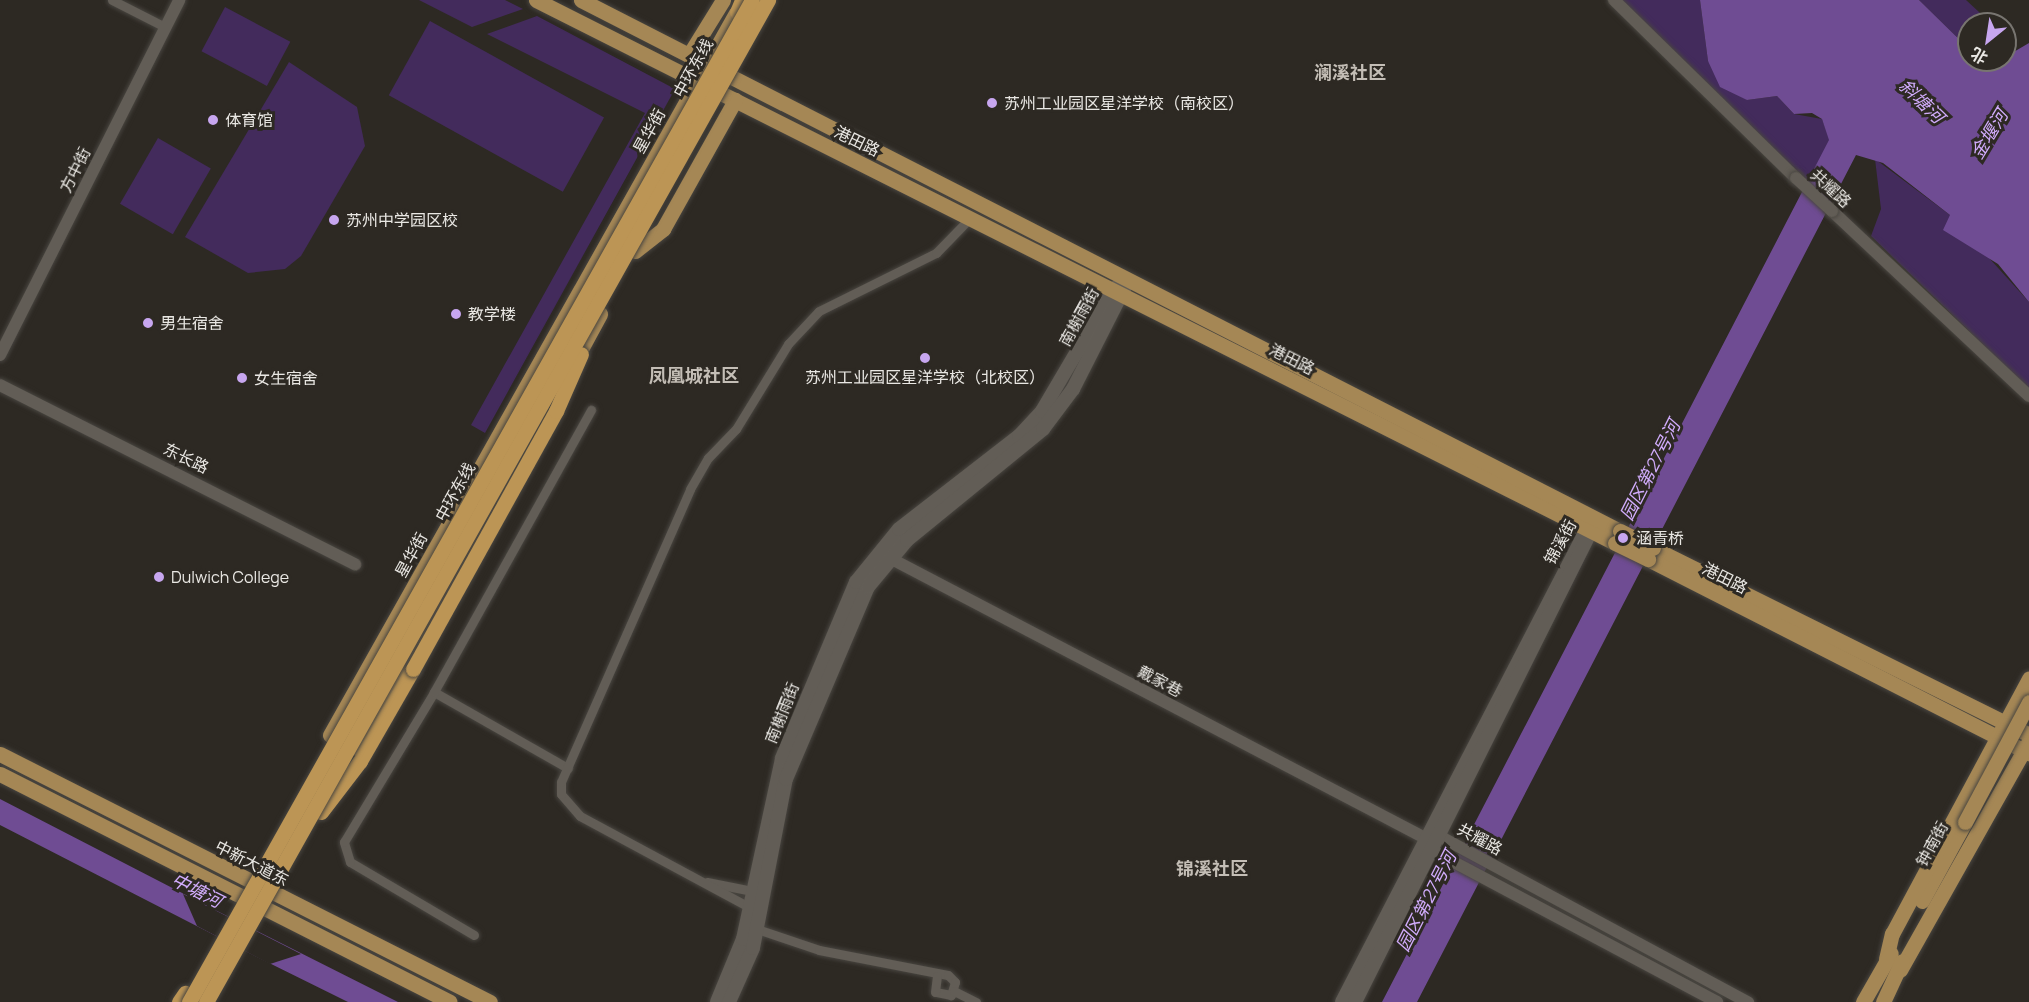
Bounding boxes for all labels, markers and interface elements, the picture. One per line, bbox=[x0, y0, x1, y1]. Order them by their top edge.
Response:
north arrow bbox=[1957, 12, 2017, 72]
street label: 中环东线 bbox=[669, 35, 717, 101]
text: 北 bbox=[1967, 42, 1991, 69]
district label: 澜溪社区 bbox=[1314, 61, 1386, 83]
water label: 斜塘河 bbox=[1895, 74, 1949, 128]
place label: 苏州工业园区星洋学校（南校区） bbox=[1004, 93, 1244, 113]
marker: 苏州工业园区星洋学校（南校区） bbox=[985, 96, 999, 110]
street label: 星华街 bbox=[629, 105, 669, 157]
water label: 金堰河 bbox=[1966, 105, 2012, 163]
place label: 体育馆 bbox=[225, 110, 273, 130]
marker: 体育馆 bbox=[206, 113, 220, 127]
street label: 港田路 bbox=[831, 122, 883, 160]
street label: 方中街 bbox=[56, 144, 94, 196]
street label: 共耀路 bbox=[1807, 165, 1855, 211]
place label: 苏州中学园区校 bbox=[346, 210, 458, 230]
marker: 苏州中学园区校 bbox=[327, 213, 341, 227]
street label: 南榭雨街 bbox=[1055, 284, 1103, 350]
place label: 教学楼 bbox=[468, 304, 516, 324]
marker: 教学楼 bbox=[449, 307, 463, 321]
place label: 男生宿舍 bbox=[160, 313, 224, 333]
marker: 男生宿舍 bbox=[141, 316, 155, 330]
street label: 港田路 bbox=[1266, 340, 1318, 378]
marker: 苏州工业园区星洋学校（北校区） bbox=[918, 351, 932, 365]
district label: 凤凰城社区 bbox=[649, 364, 739, 386]
place label: 苏州工业园区星洋学校（北校区） bbox=[805, 367, 1045, 387]
place label: 女生宿舍 bbox=[254, 368, 318, 388]
marker: 女生宿舍 bbox=[235, 371, 249, 385]
water label: 园区第27号河 bbox=[1616, 416, 1684, 524]
street label: 东长路 bbox=[160, 439, 212, 477]
street label: 中环东线 bbox=[431, 459, 479, 525]
street label: 锦溪街 bbox=[1540, 516, 1580, 568]
place label: 涵青桥 bbox=[1636, 528, 1684, 548]
street label: 星华街 bbox=[391, 529, 431, 581]
marker: 涵青桥 bbox=[1614, 529, 1632, 547]
street label: 港田路 bbox=[1699, 559, 1751, 597]
place label: Dulwich College bbox=[171, 567, 289, 587]
marker: Dulwich College bbox=[152, 570, 166, 584]
street label: 戴家巷 bbox=[1134, 661, 1186, 701]
street label: 南榭雨街 bbox=[761, 680, 803, 746]
street label: 钟南街 bbox=[1912, 818, 1952, 870]
street label: 共耀路 bbox=[1454, 819, 1506, 859]
street label: 中新大道东 bbox=[212, 836, 292, 890]
water label: 园区第27号河 bbox=[1392, 847, 1460, 955]
district label: 锦溪社区 bbox=[1176, 857, 1248, 879]
water label: 中塘河 bbox=[168, 868, 226, 912]

